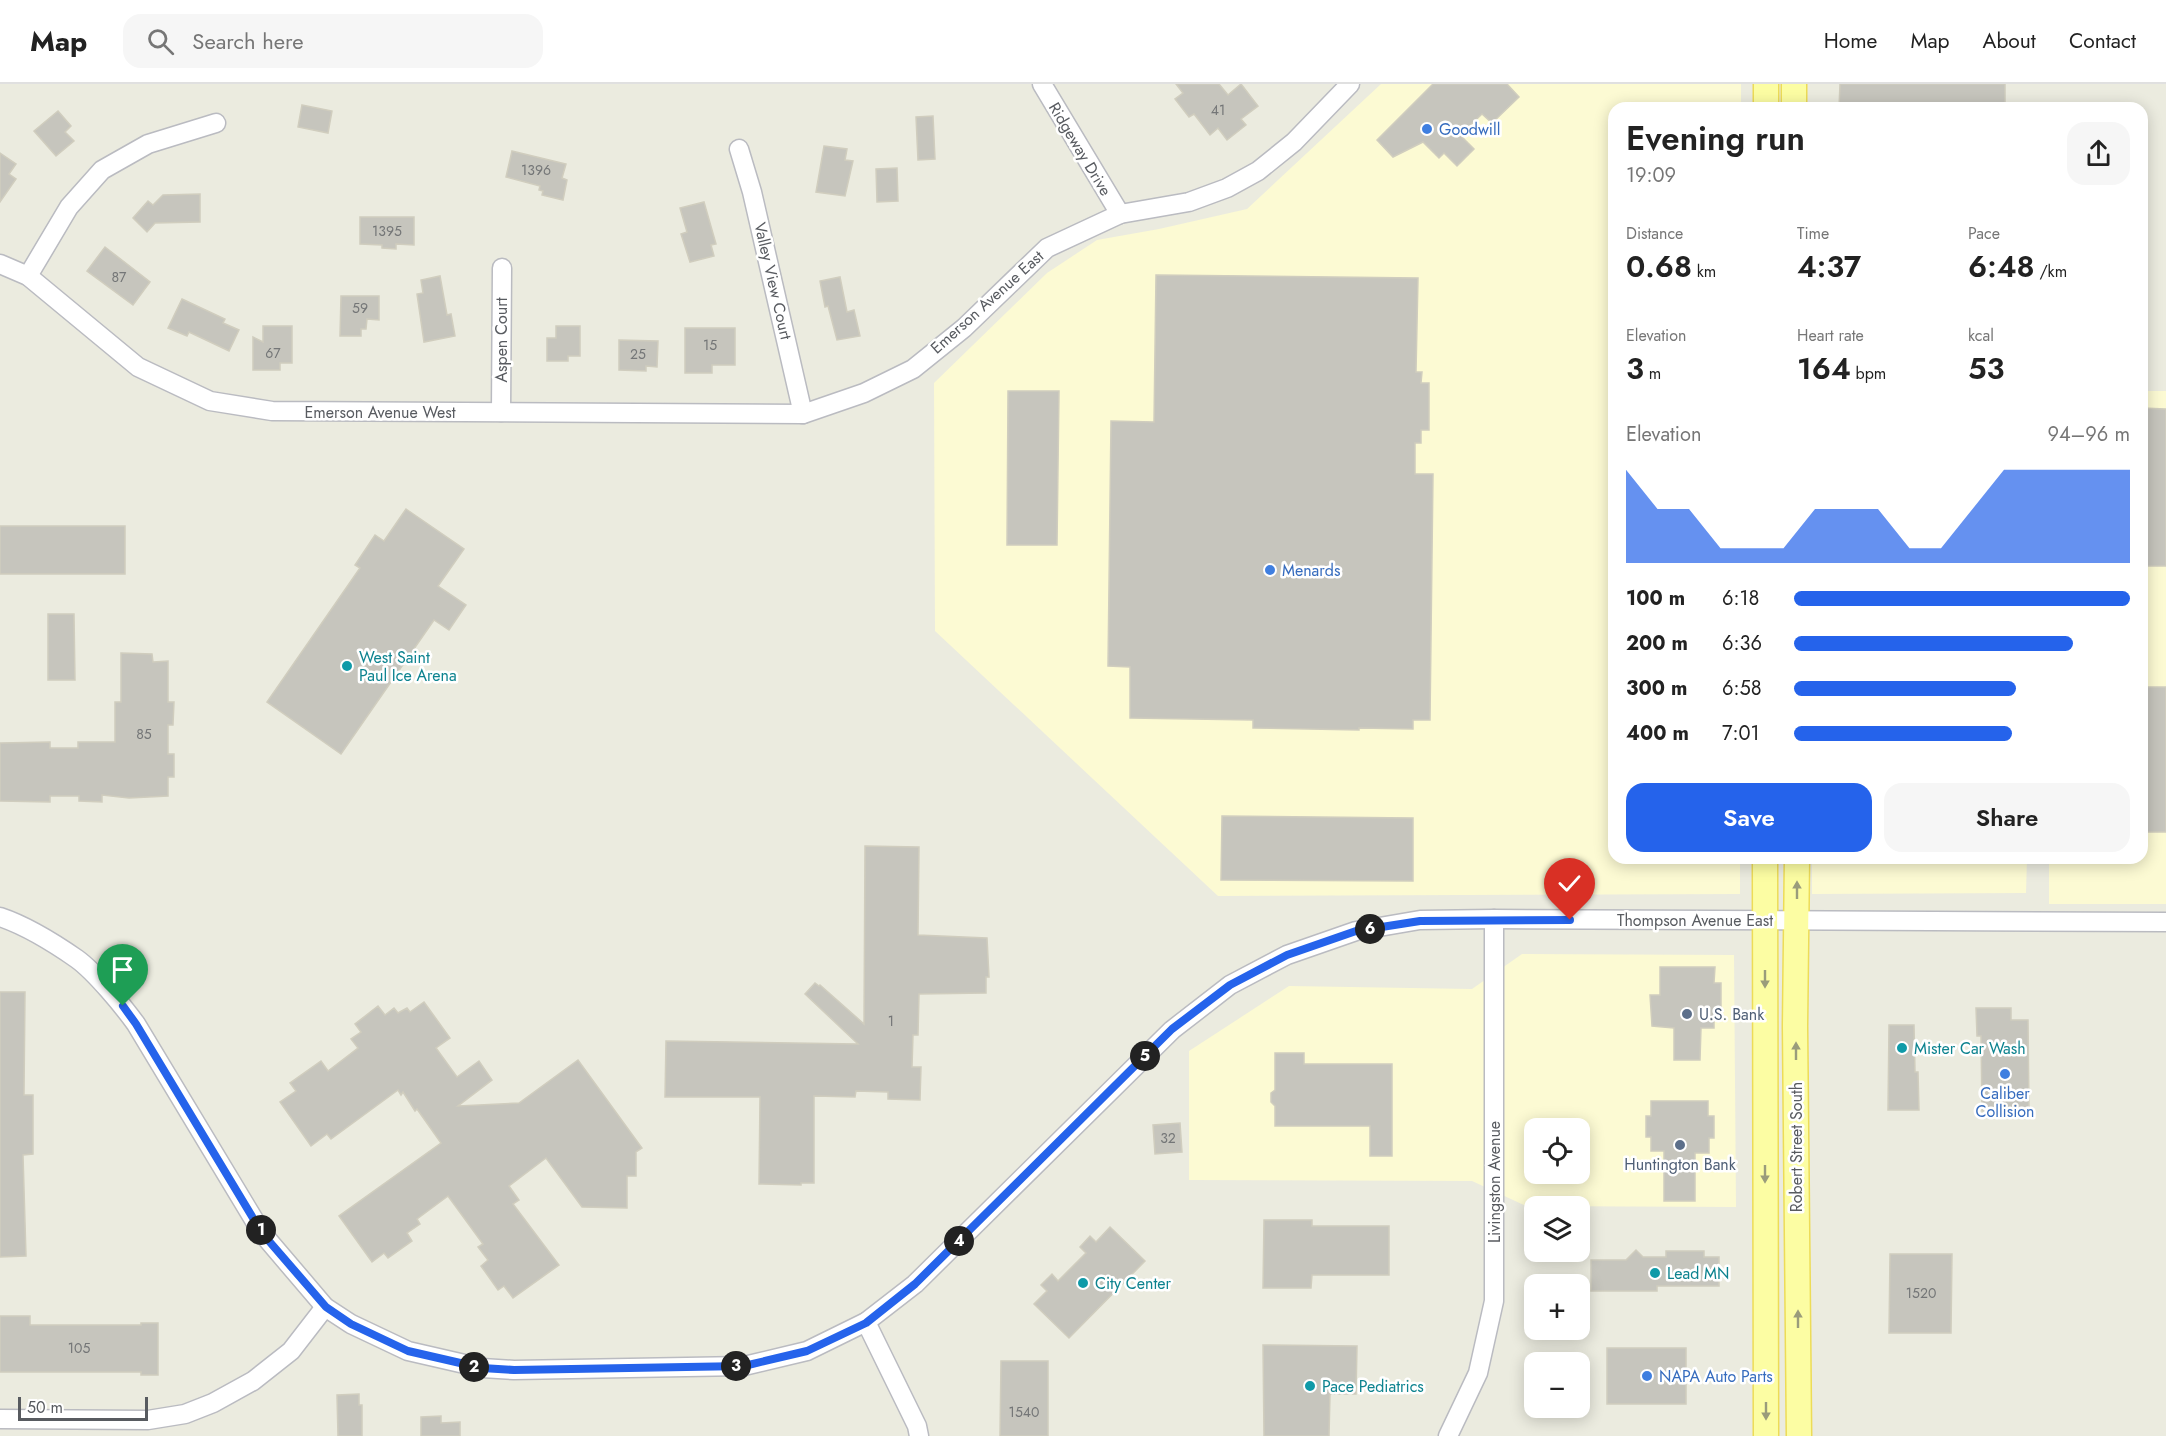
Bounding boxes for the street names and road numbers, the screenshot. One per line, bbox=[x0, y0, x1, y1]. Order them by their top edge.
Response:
street label: Ridgeway Drive bbox=[1043, 98, 1117, 200]
street label: Valley View Court bbox=[748, 220, 798, 342]
street label: Emerson Avenue East bbox=[925, 245, 1049, 359]
street label: Aspen Court bbox=[490, 297, 513, 383]
street label: Emerson Avenue West bbox=[304, 401, 456, 424]
street label: Thompson Avenue East bbox=[1617, 909, 1773, 932]
street label: Robert Street South bbox=[1785, 1082, 1808, 1212]
street label: Livingston Avenue bbox=[1483, 1121, 1506, 1243]

